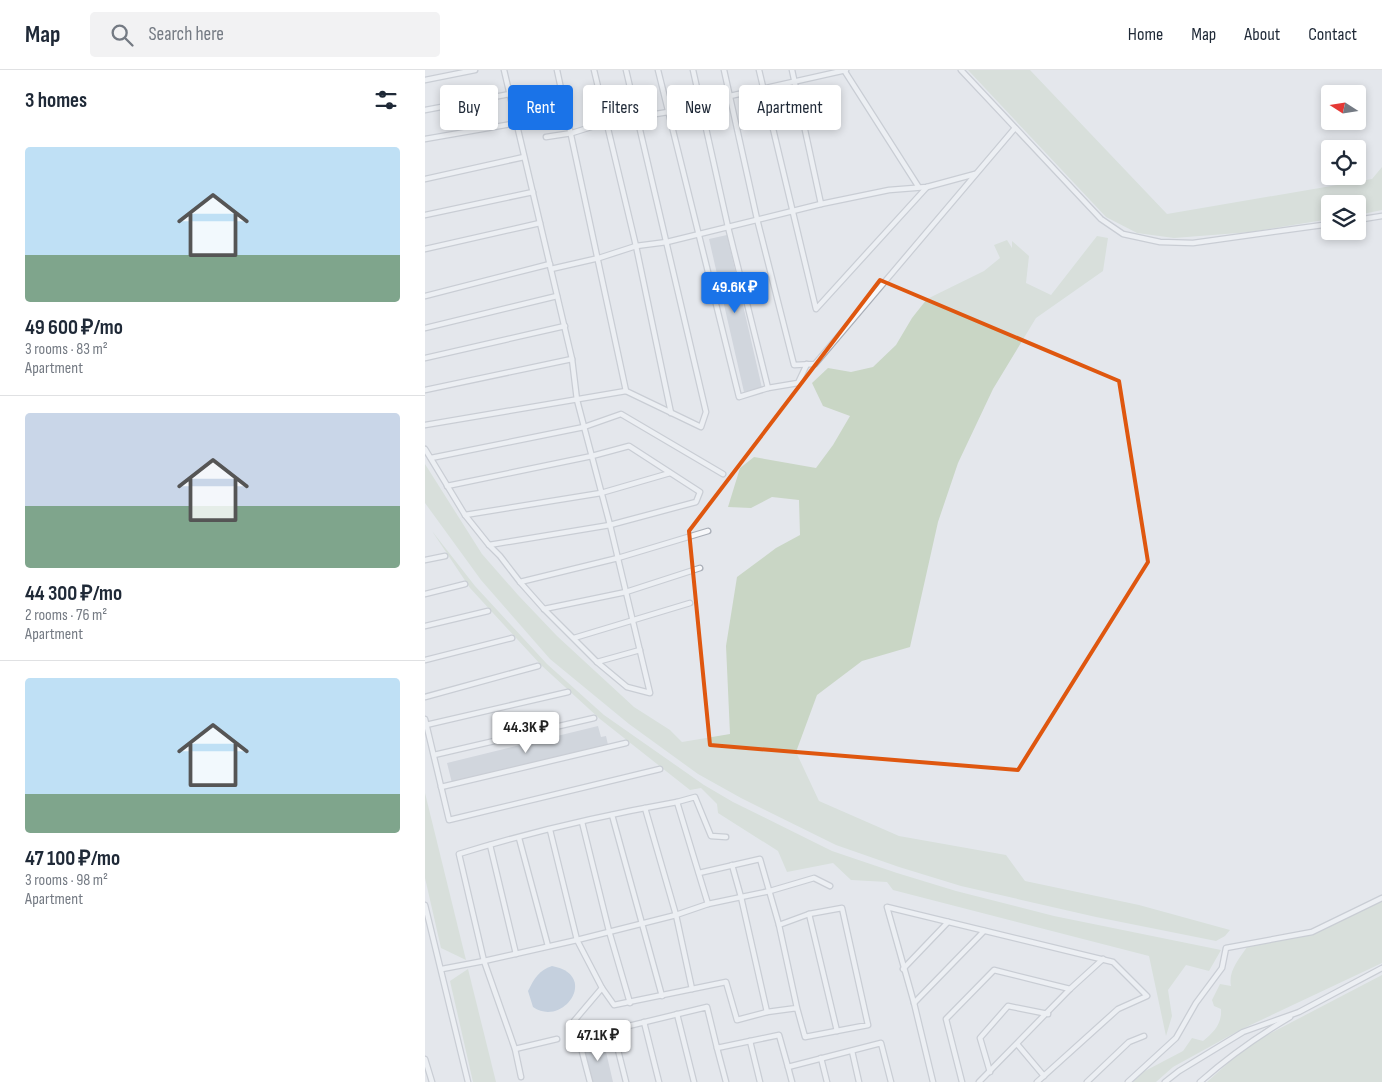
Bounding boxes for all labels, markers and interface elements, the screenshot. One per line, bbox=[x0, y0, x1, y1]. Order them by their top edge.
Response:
search box bbox=[90, 12, 440, 57]
text: Map bbox=[25, 20, 60, 49]
icon: search bbox=[108, 21, 136, 49]
text: Search here bbox=[148, 23, 224, 46]
text: Home bbox=[1128, 24, 1163, 45]
text: Map bbox=[1191, 24, 1216, 45]
text: About bbox=[1244, 24, 1280, 45]
text: Contact bbox=[1308, 24, 1357, 45]
chip: Buy bbox=[440, 85, 498, 130]
chip: Rent bbox=[508, 85, 573, 130]
chip: Filters bbox=[583, 85, 657, 130]
chip: New bbox=[667, 85, 729, 130]
chip: Apartment bbox=[739, 85, 841, 130]
north arrow bbox=[1321, 85, 1366, 130]
map controls bbox=[1321, 85, 1366, 240]
icon: filters bbox=[372, 86, 400, 114]
text: 3 homes bbox=[25, 88, 87, 113]
button: locate bbox=[1321, 140, 1366, 185]
icon: home bbox=[168, 180, 258, 270]
button: layers bbox=[1321, 195, 1366, 240]
pin: 49.6K ₽ bbox=[689, 272, 781, 314]
text: 49.6K ₽ bbox=[712, 278, 758, 297]
text: 49 600 ₽/mo bbox=[25, 315, 123, 340]
text: 3 rooms · 83 m² bbox=[25, 340, 108, 359]
text: Apartment bbox=[25, 359, 83, 378]
icon: home bbox=[168, 445, 258, 535]
text: 44 300 ₽/mo bbox=[25, 581, 122, 606]
text: 2 rooms · 76 m² bbox=[25, 606, 107, 625]
text: Apartment bbox=[25, 625, 83, 644]
icon: home bbox=[168, 710, 258, 800]
pin: 44.3K ₽ bbox=[480, 712, 572, 754]
text: 44.3K ₽ bbox=[503, 718, 549, 737]
text: 47 100 ₽/mo bbox=[25, 846, 120, 871]
text: 3 rooms · 98 m² bbox=[25, 871, 108, 890]
text: Apartment bbox=[25, 890, 83, 909]
pin: 47.1K ₽ bbox=[552, 1020, 644, 1062]
text: 47.1K ₽ bbox=[577, 1026, 619, 1045]

